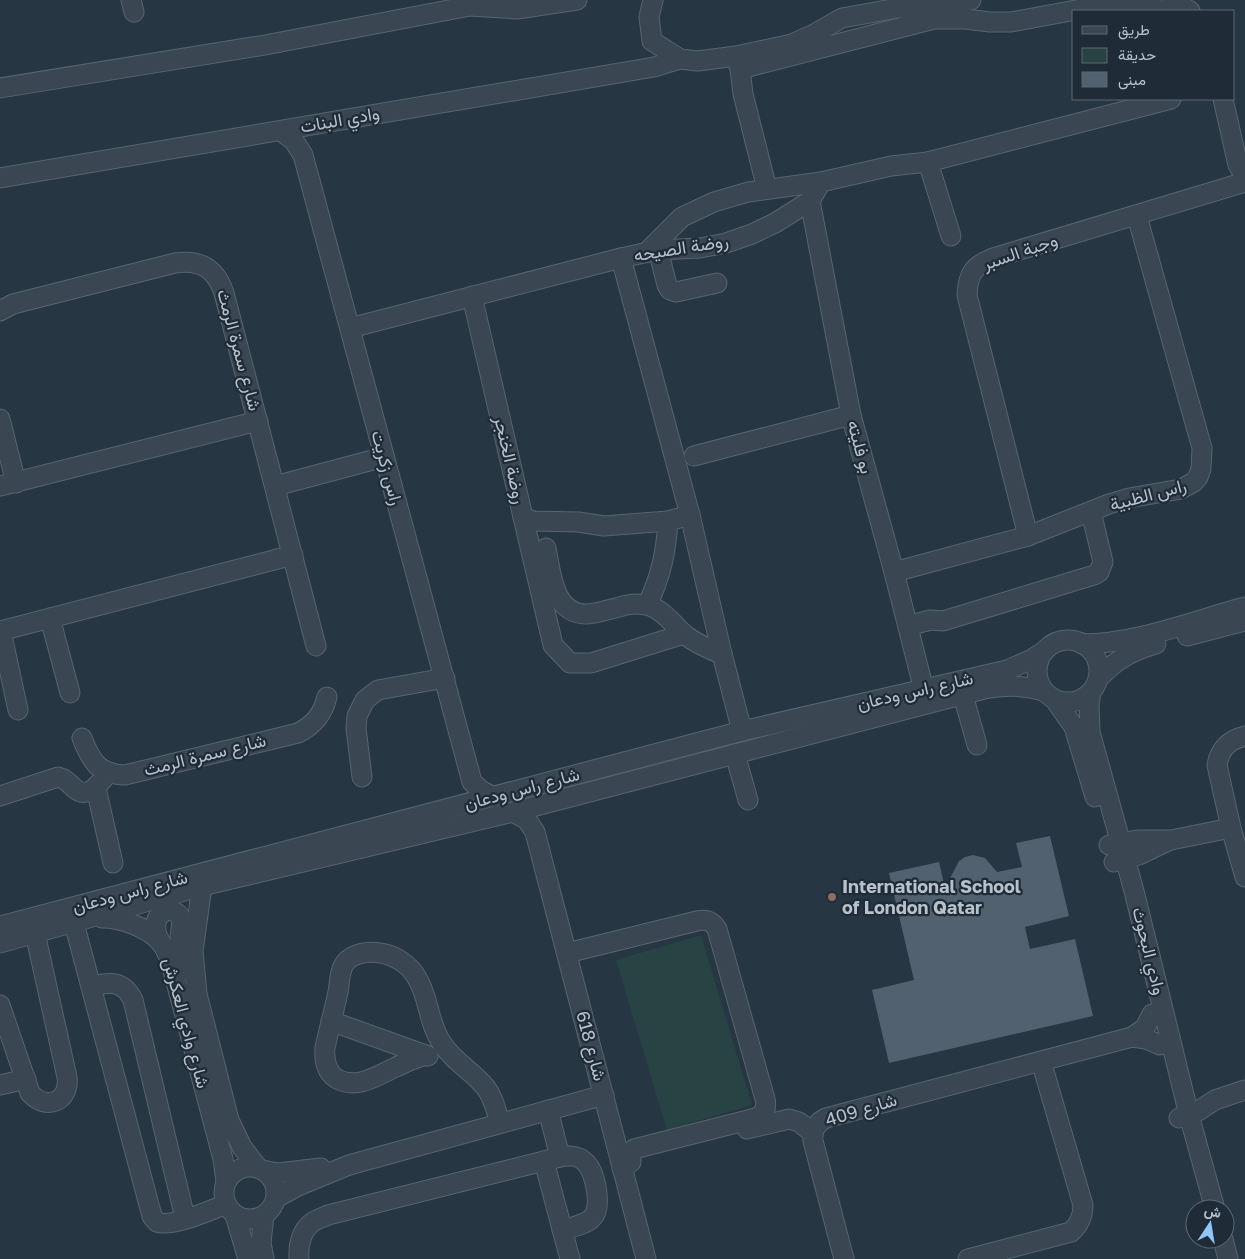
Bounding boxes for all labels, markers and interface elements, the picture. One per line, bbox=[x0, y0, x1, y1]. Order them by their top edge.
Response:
legend bbox=[1072, 10, 1235, 100]
text: طريق bbox=[1118, 20, 1150, 40]
text: حديقة bbox=[1118, 45, 1156, 64]
text: مبنى bbox=[1118, 70, 1146, 90]
street label: وادي البنات bbox=[298, 101, 382, 142]
street label: وجبة السبر bbox=[978, 228, 1060, 275]
street label: روضة الصيحه bbox=[632, 229, 730, 266]
street label: شارع سمرة الرمث bbox=[211, 287, 267, 413]
street label: روضة الخنجر bbox=[489, 413, 532, 506]
street label: بو فليته bbox=[842, 418, 879, 476]
street label: راس زكريت bbox=[366, 428, 409, 508]
street label: راس الظبية bbox=[1107, 473, 1189, 516]
street label: شارع راس ودعان bbox=[855, 666, 975, 716]
street label: شارع سمرة الرمث bbox=[142, 728, 268, 782]
street label: شارع راس ودعان bbox=[462, 762, 582, 816]
street label: شارع راس ودعان bbox=[70, 865, 190, 919]
place label: International School of London Qatar bbox=[842, 875, 1021, 918]
marker: International School of London Qatar bbox=[826, 891, 838, 903]
street label: وادي البحوث bbox=[1124, 905, 1171, 998]
street label: شارع وادي العكرش bbox=[154, 955, 215, 1092]
street label: شارع 618 bbox=[570, 1008, 612, 1084]
street label: شارع 409 bbox=[822, 1088, 900, 1132]
north arrow bbox=[1185, 1199, 1235, 1249]
text: ش bbox=[1203, 1201, 1223, 1222]

